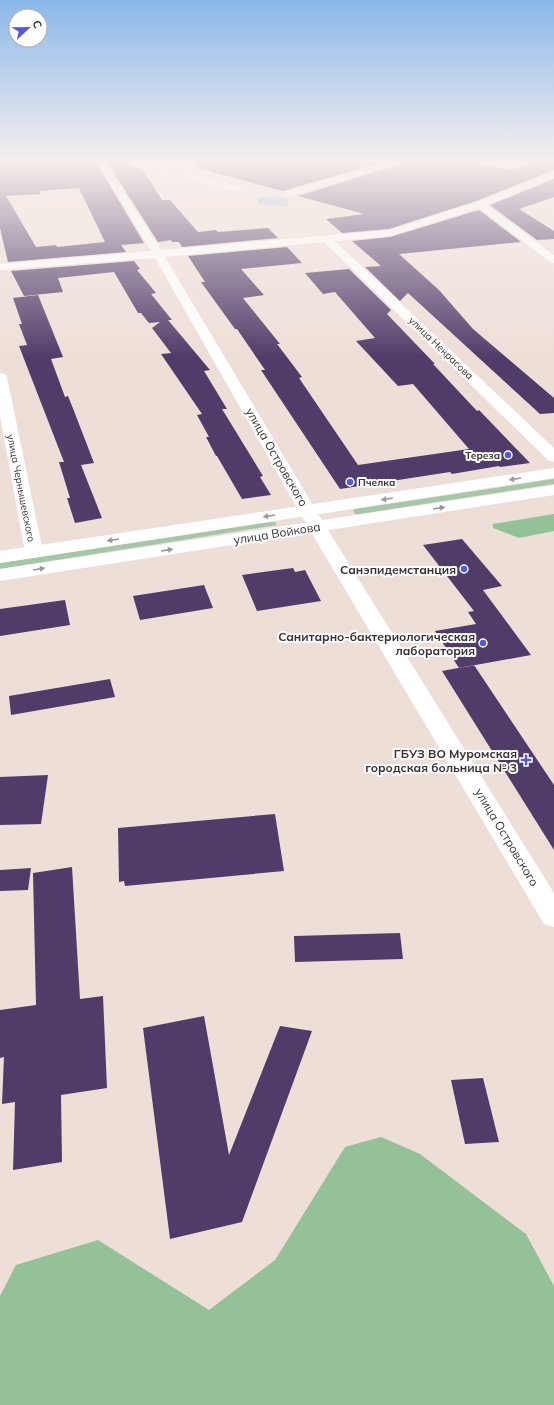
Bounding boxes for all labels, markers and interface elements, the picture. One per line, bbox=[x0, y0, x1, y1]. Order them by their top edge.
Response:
north arrow bbox=[8, 8, 48, 48]
text: С bbox=[29, 18, 45, 31]
street label: улица Некрасова bbox=[406, 314, 476, 382]
street label: улица Островского bbox=[243, 405, 311, 509]
street label: улица Чернышевского bbox=[4, 433, 38, 543]
place label: Тереза bbox=[465, 449, 500, 462]
marker: Тереза bbox=[503, 450, 513, 460]
place label: Пчелка bbox=[358, 476, 395, 489]
one-way arrow bbox=[509, 476, 522, 482]
marker: Пчелка bbox=[345, 477, 355, 487]
one-way arrow bbox=[381, 496, 393, 502]
one-way arrow bbox=[433, 505, 445, 511]
one-way arrow bbox=[263, 513, 276, 519]
street label: улица Войкова bbox=[232, 519, 322, 547]
one-way arrow bbox=[107, 537, 119, 543]
one-way arrow bbox=[161, 547, 173, 553]
place label: Cанэпидемстанция bbox=[340, 562, 456, 577]
marker: Cанэпидемстанция bbox=[459, 564, 469, 574]
one-way arrow bbox=[32, 566, 45, 572]
place label: Санитарно-бактериологическая лаборатория bbox=[278, 629, 475, 658]
marker: Санитарно-бактериологическая лаборатория bbox=[478, 638, 488, 648]
place label: ГБУЗ ВО Муромская городская больница № 3 bbox=[365, 746, 517, 775]
marker: ГБУЗ ВО Муромская городская больница № 3 bbox=[520, 754, 532, 766]
street label: улица Островского bbox=[472, 785, 542, 889]

